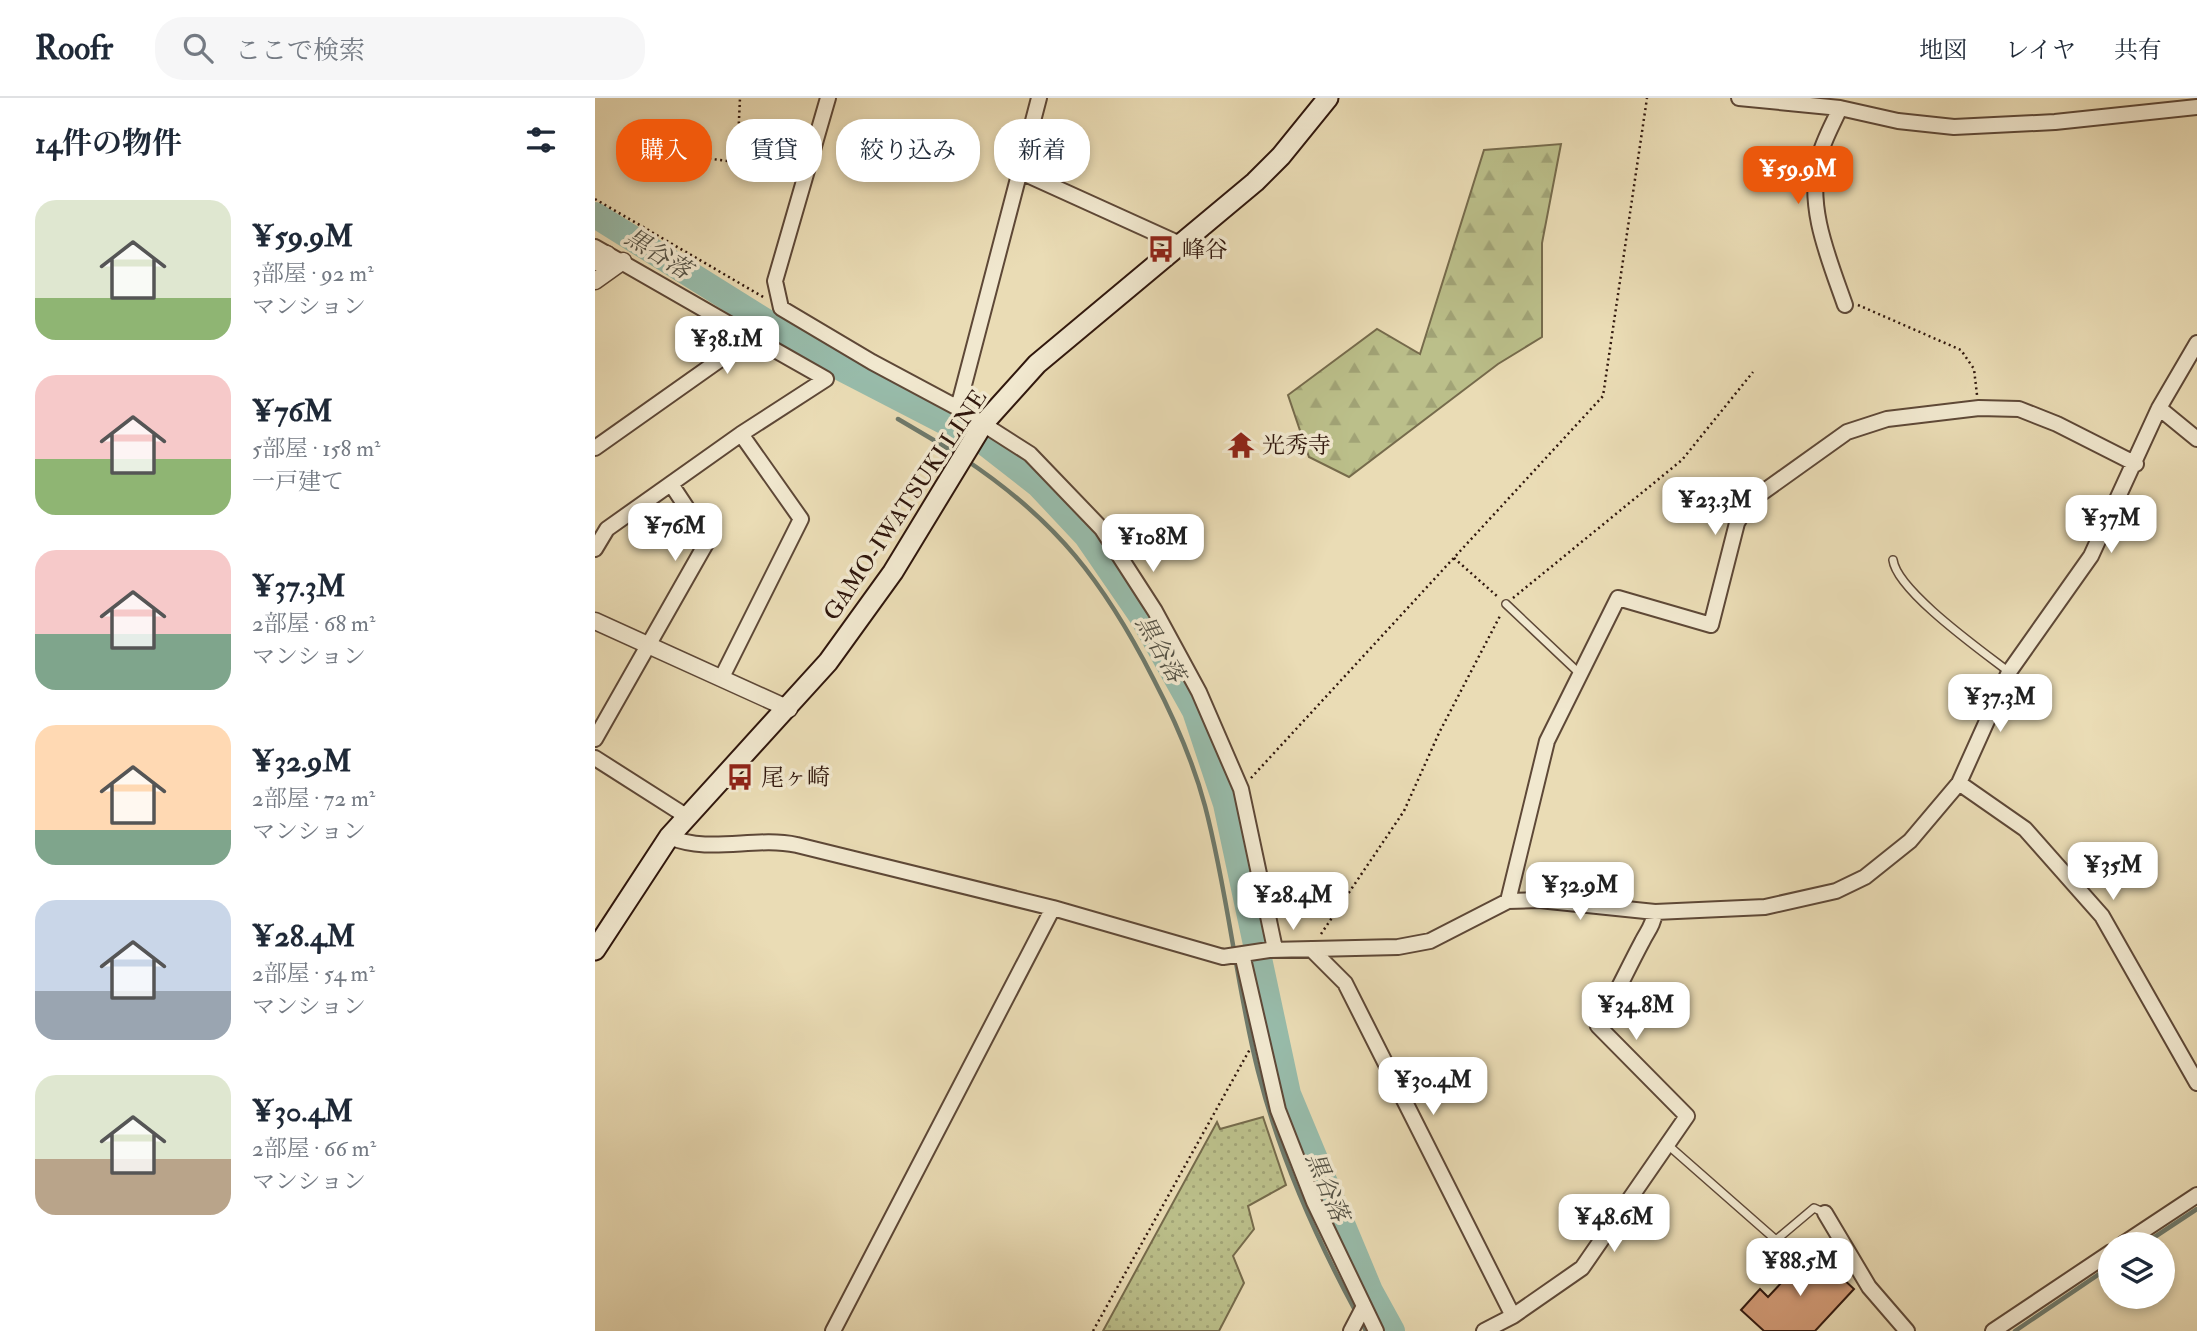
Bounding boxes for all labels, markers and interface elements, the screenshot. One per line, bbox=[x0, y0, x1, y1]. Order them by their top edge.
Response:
search box bbox=[155, 17, 645, 80]
text: Roofr bbox=[35, 28, 113, 69]
icon: search bbox=[179, 29, 217, 67]
text: ここで検索 bbox=[235, 35, 365, 67]
text: 地図 bbox=[1919, 35, 1967, 66]
text: レイヤ bbox=[2005, 35, 2076, 66]
text: 共有 bbox=[2114, 35, 2162, 66]
chip: 購入 bbox=[616, 119, 712, 182]
chip: 賃貸 bbox=[726, 119, 822, 182]
chip: 絞り込み bbox=[836, 119, 980, 182]
chip: 新着 bbox=[994, 119, 1090, 182]
icon: filters bbox=[522, 121, 560, 159]
text: 14件の物件 bbox=[35, 125, 182, 162]
pin: ¥59.9M bbox=[1741, 146, 1855, 206]
text: ¥59.9M bbox=[1759, 154, 1837, 183]
text: ¥59.9M bbox=[252, 218, 353, 255]
water label: 黒谷落 bbox=[619, 222, 700, 288]
icon: home bbox=[91, 228, 175, 312]
bus stop icon: 峰谷 bbox=[1146, 234, 1176, 264]
place label: 峰谷 bbox=[1182, 235, 1228, 264]
text: 3部屋 · 92 m² bbox=[252, 259, 374, 288]
text: マンション bbox=[252, 292, 366, 321]
pin: ¥38.1M bbox=[670, 316, 784, 376]
text: ¥38.1M bbox=[691, 324, 763, 353]
street label: GAMO-IWATSUKI LINE bbox=[817, 384, 993, 626]
text: ¥76M bbox=[252, 393, 332, 430]
icon: home bbox=[91, 403, 175, 487]
temple icon: 光秀寺 bbox=[1226, 430, 1256, 460]
place label: 光秀寺 bbox=[1262, 431, 1331, 460]
text: 5部屋 · 158 m² bbox=[252, 434, 381, 463]
text: 一戸建て bbox=[252, 467, 344, 496]
pin: ¥23.3M bbox=[1658, 478, 1772, 537]
text: ¥23.3M bbox=[1678, 485, 1752, 514]
pin: ¥37M bbox=[2070, 496, 2152, 555]
text: ¥37M bbox=[2082, 503, 2140, 532]
pin: ¥76M bbox=[634, 504, 716, 563]
text: ¥76M bbox=[644, 511, 706, 540]
pin: ¥108M bbox=[1104, 514, 1202, 574]
text: ¥108M bbox=[1118, 522, 1188, 551]
text: ¥37.3M bbox=[252, 568, 346, 605]
icon: home bbox=[91, 578, 175, 662]
text: 2部屋 · 68 m² bbox=[252, 609, 375, 638]
water label: 黒谷落 bbox=[1129, 610, 1193, 691]
text: マンション bbox=[252, 642, 366, 671]
pin: ¥37.3M bbox=[1943, 674, 2057, 734]
text: ¥37.3M bbox=[1964, 682, 2036, 711]
text: ¥32.9M bbox=[252, 743, 352, 780]
icon: home bbox=[91, 753, 175, 837]
bus stop icon: 尾ヶ崎 bbox=[725, 762, 755, 792]
place label: 尾ヶ崎 bbox=[761, 763, 830, 792]
text: 2部屋 · 72 m² bbox=[252, 784, 375, 813]
text: マンション bbox=[252, 817, 366, 846]
pin: ¥35M bbox=[2072, 842, 2154, 902]
text: ¥35M bbox=[2084, 850, 2142, 879]
pin: ¥32.9M bbox=[1523, 862, 1637, 922]
text: ¥32.9M bbox=[1542, 870, 1618, 899]
pin: ¥28.4M bbox=[1236, 872, 1350, 932]
text: ¥28.4M bbox=[1253, 880, 1333, 909]
text: ¥28.4M bbox=[252, 918, 355, 955]
icon: home bbox=[91, 928, 175, 1012]
text: 2部屋 · 54 m² bbox=[252, 959, 375, 988]
pin: ¥34.8M bbox=[1579, 982, 1693, 1042]
text: ¥34.8M bbox=[1598, 990, 1674, 1019]
text: マンション bbox=[252, 992, 366, 1021]
pin: ¥30.4M bbox=[1376, 1058, 1490, 1117]
text: ¥30.4M bbox=[1394, 1065, 1472, 1094]
text: ¥30.4M bbox=[252, 1093, 353, 1130]
icon: home bbox=[91, 1103, 175, 1187]
text: 2部屋 · 66 m² bbox=[252, 1134, 376, 1163]
water label: 黒谷落 bbox=[1299, 1148, 1357, 1230]
text: マンション bbox=[252, 1167, 366, 1196]
pin: ¥48.6M bbox=[1557, 1194, 1671, 1254]
text: ¥48.6M bbox=[1575, 1202, 1653, 1231]
map controls bbox=[2098, 1232, 2175, 1309]
button: layers bbox=[2098, 1232, 2175, 1309]
pin: ¥88.5M bbox=[1743, 1238, 1857, 1298]
text: ¥88.5M bbox=[1762, 1246, 1838, 1275]

